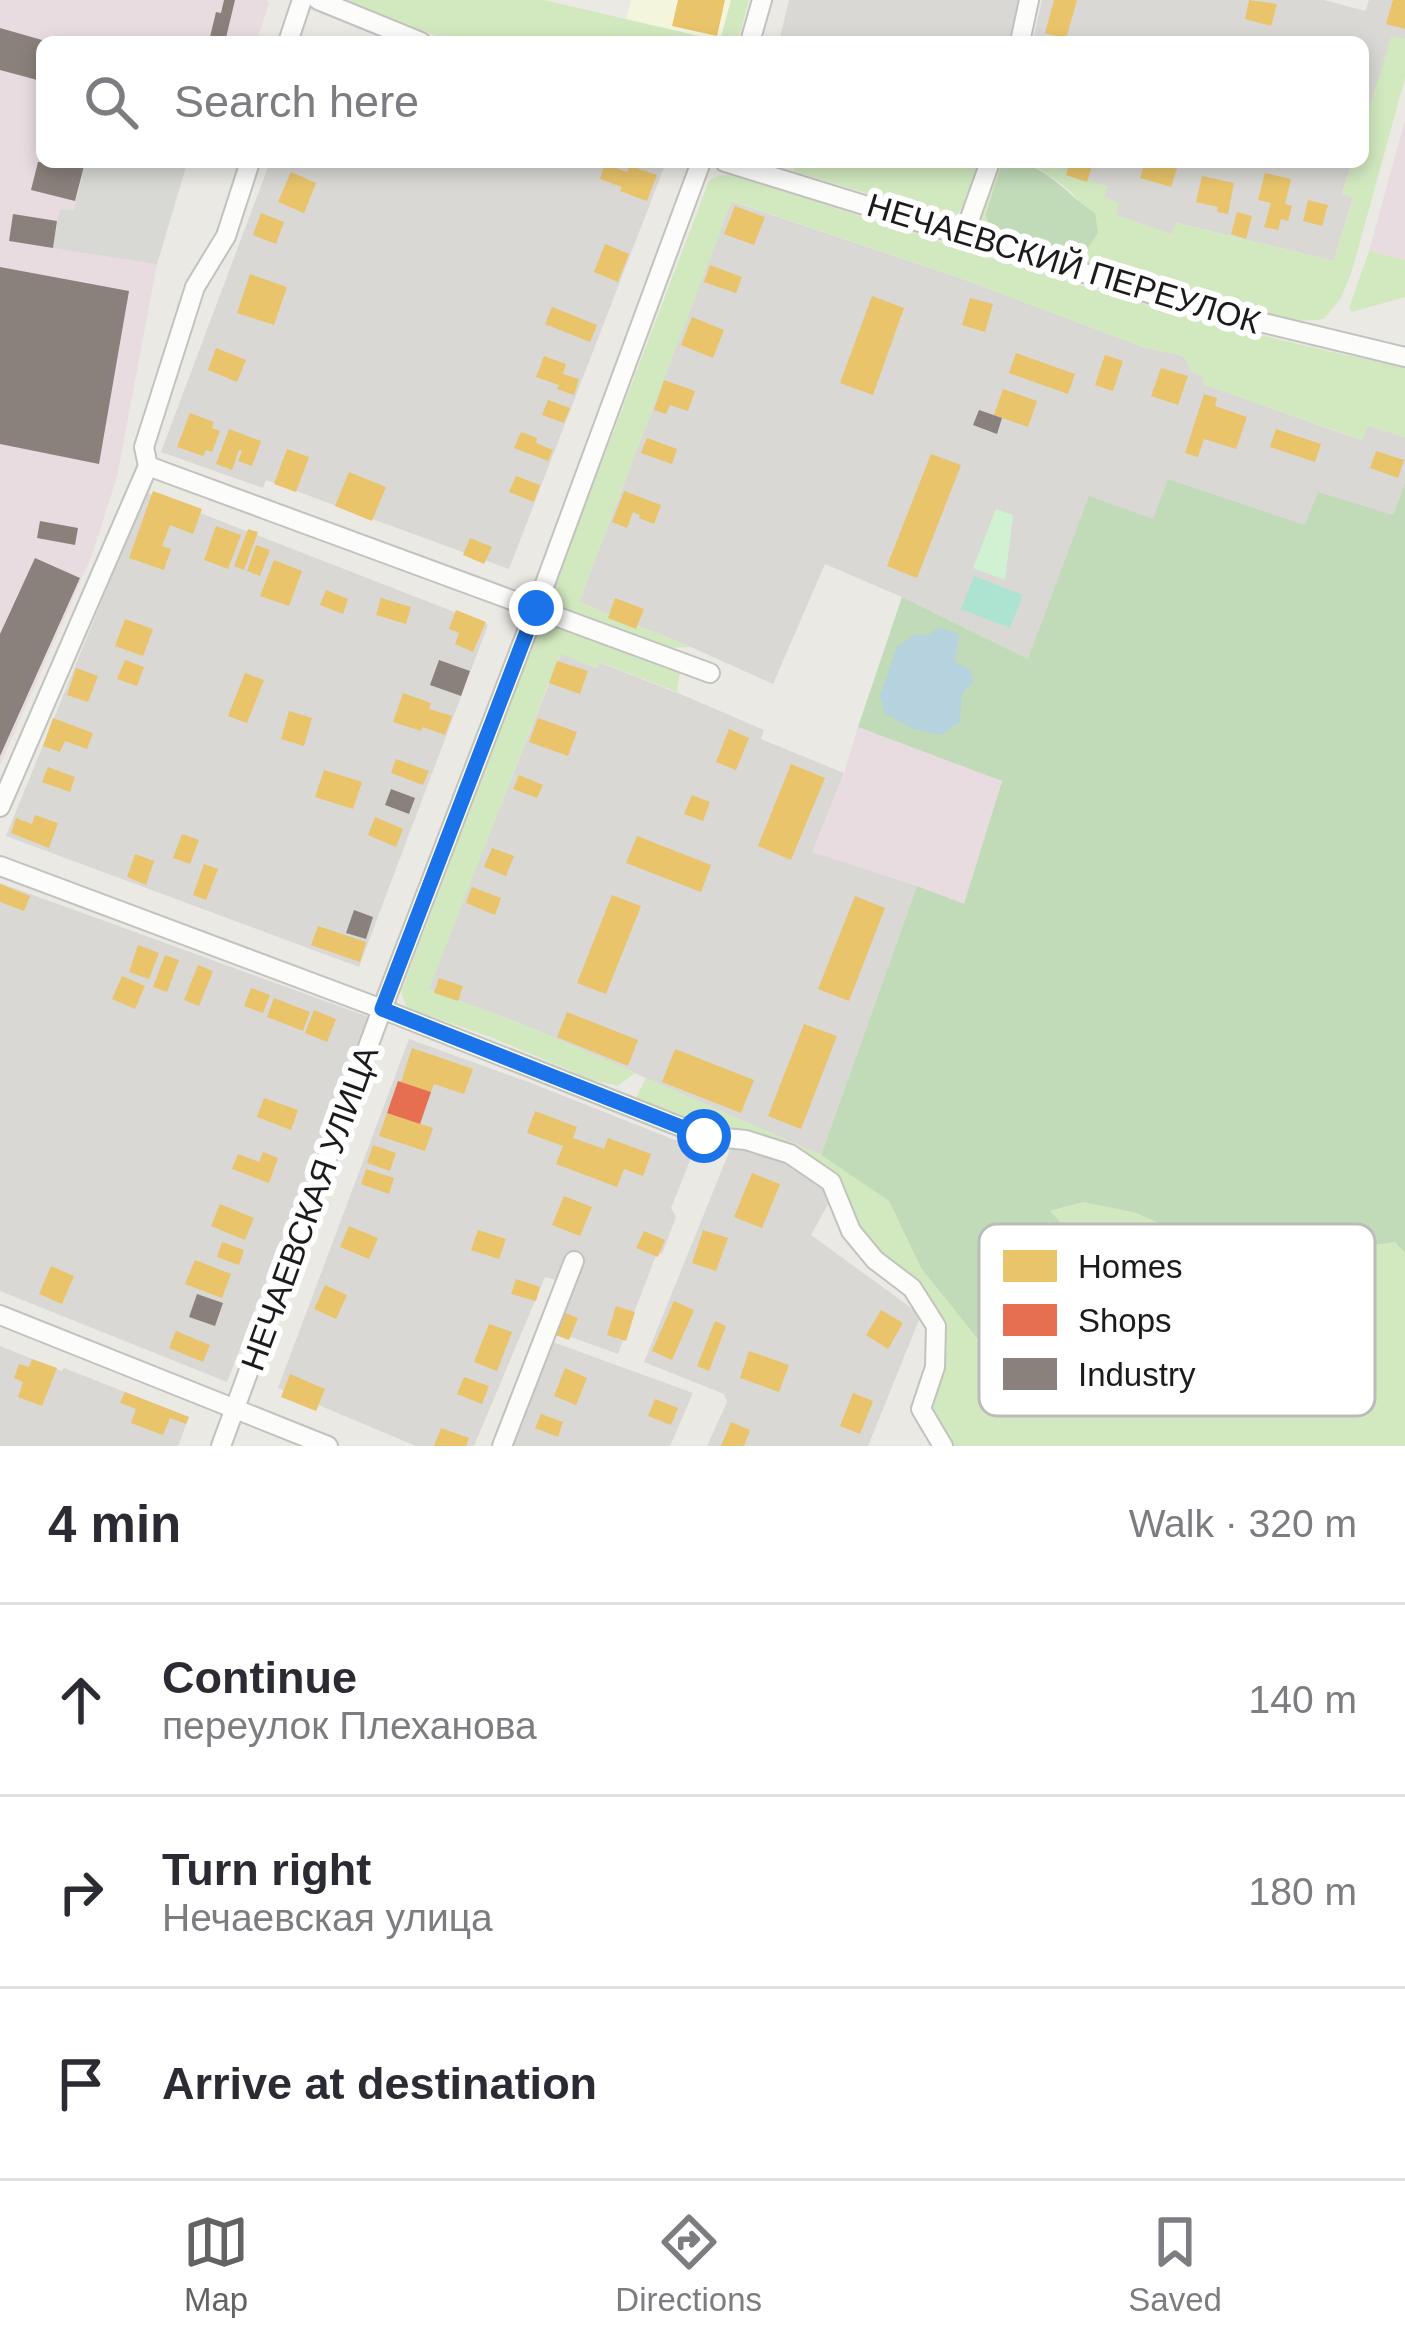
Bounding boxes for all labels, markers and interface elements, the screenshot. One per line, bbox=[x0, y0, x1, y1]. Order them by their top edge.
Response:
search box bbox=[36, 36, 1369, 168]
icon: search bbox=[78, 69, 144, 135]
text: Search here bbox=[174, 76, 419, 127]
street label: НЕЧАЕВСКИЙ ПЕРЕУЛОК bbox=[863, 186, 1265, 341]
route end bbox=[509, 581, 563, 635]
street label: НЕЧАЕВСКАЯ УЛИЦА bbox=[234, 1041, 385, 1375]
route start bbox=[677, 1109, 731, 1163]
legend bbox=[979, 1224, 1375, 1416]
text: Homes bbox=[1078, 1248, 1183, 1285]
text: Shops bbox=[1078, 1302, 1172, 1339]
text: Industry bbox=[1078, 1356, 1196, 1393]
text: 4 min bbox=[48, 1496, 181, 1553]
text: Walk · 320 m bbox=[1129, 1502, 1357, 1545]
text: Continue bbox=[162, 1652, 357, 1703]
icon: ahead bbox=[48, 1667, 114, 1733]
text: 140 m bbox=[1249, 1678, 1357, 1721]
text: переулок Плеханова bbox=[162, 1704, 537, 1747]
text: Turn right bbox=[162, 1844, 371, 1895]
icon: right bbox=[48, 1859, 114, 1925]
text: 180 m bbox=[1249, 1870, 1357, 1913]
text: Нечаевская улица bbox=[162, 1896, 493, 1939]
icon: arrive bbox=[48, 2051, 114, 2117]
text: Arrive at destination bbox=[162, 2058, 597, 2109]
tab: Map bbox=[183, 2209, 249, 2319]
tab: Directions bbox=[615, 2209, 762, 2319]
tab: Saved bbox=[1128, 2209, 1222, 2319]

